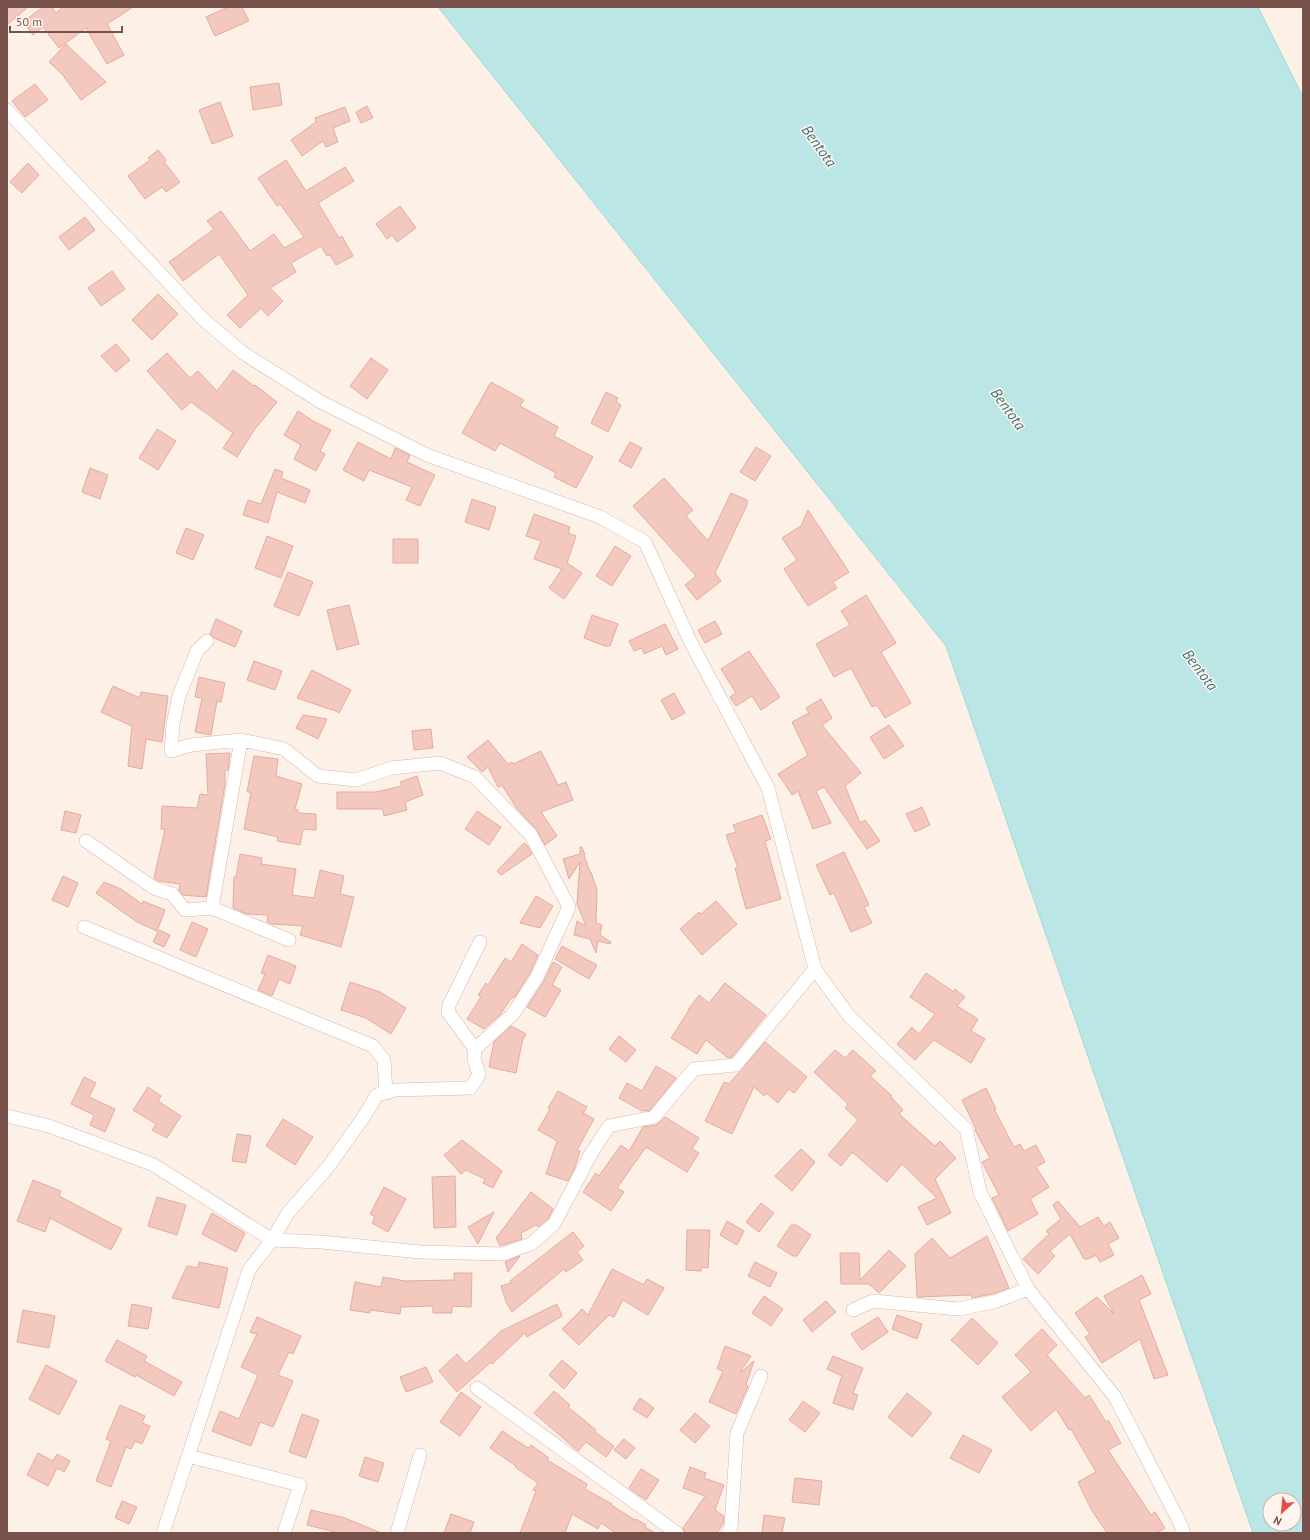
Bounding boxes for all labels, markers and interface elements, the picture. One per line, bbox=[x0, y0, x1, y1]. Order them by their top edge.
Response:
scale bar bbox=[10, 8, 122, 34]
text: 50 m bbox=[16, 14, 42, 29]
water label: Bentota bbox=[798, 121, 841, 171]
water label: Bentota bbox=[987, 384, 1030, 434]
water label: Bentota bbox=[1179, 645, 1223, 695]
north arrow bbox=[1262, 1492, 1302, 1532]
text: N bbox=[1271, 1513, 1284, 1529]

